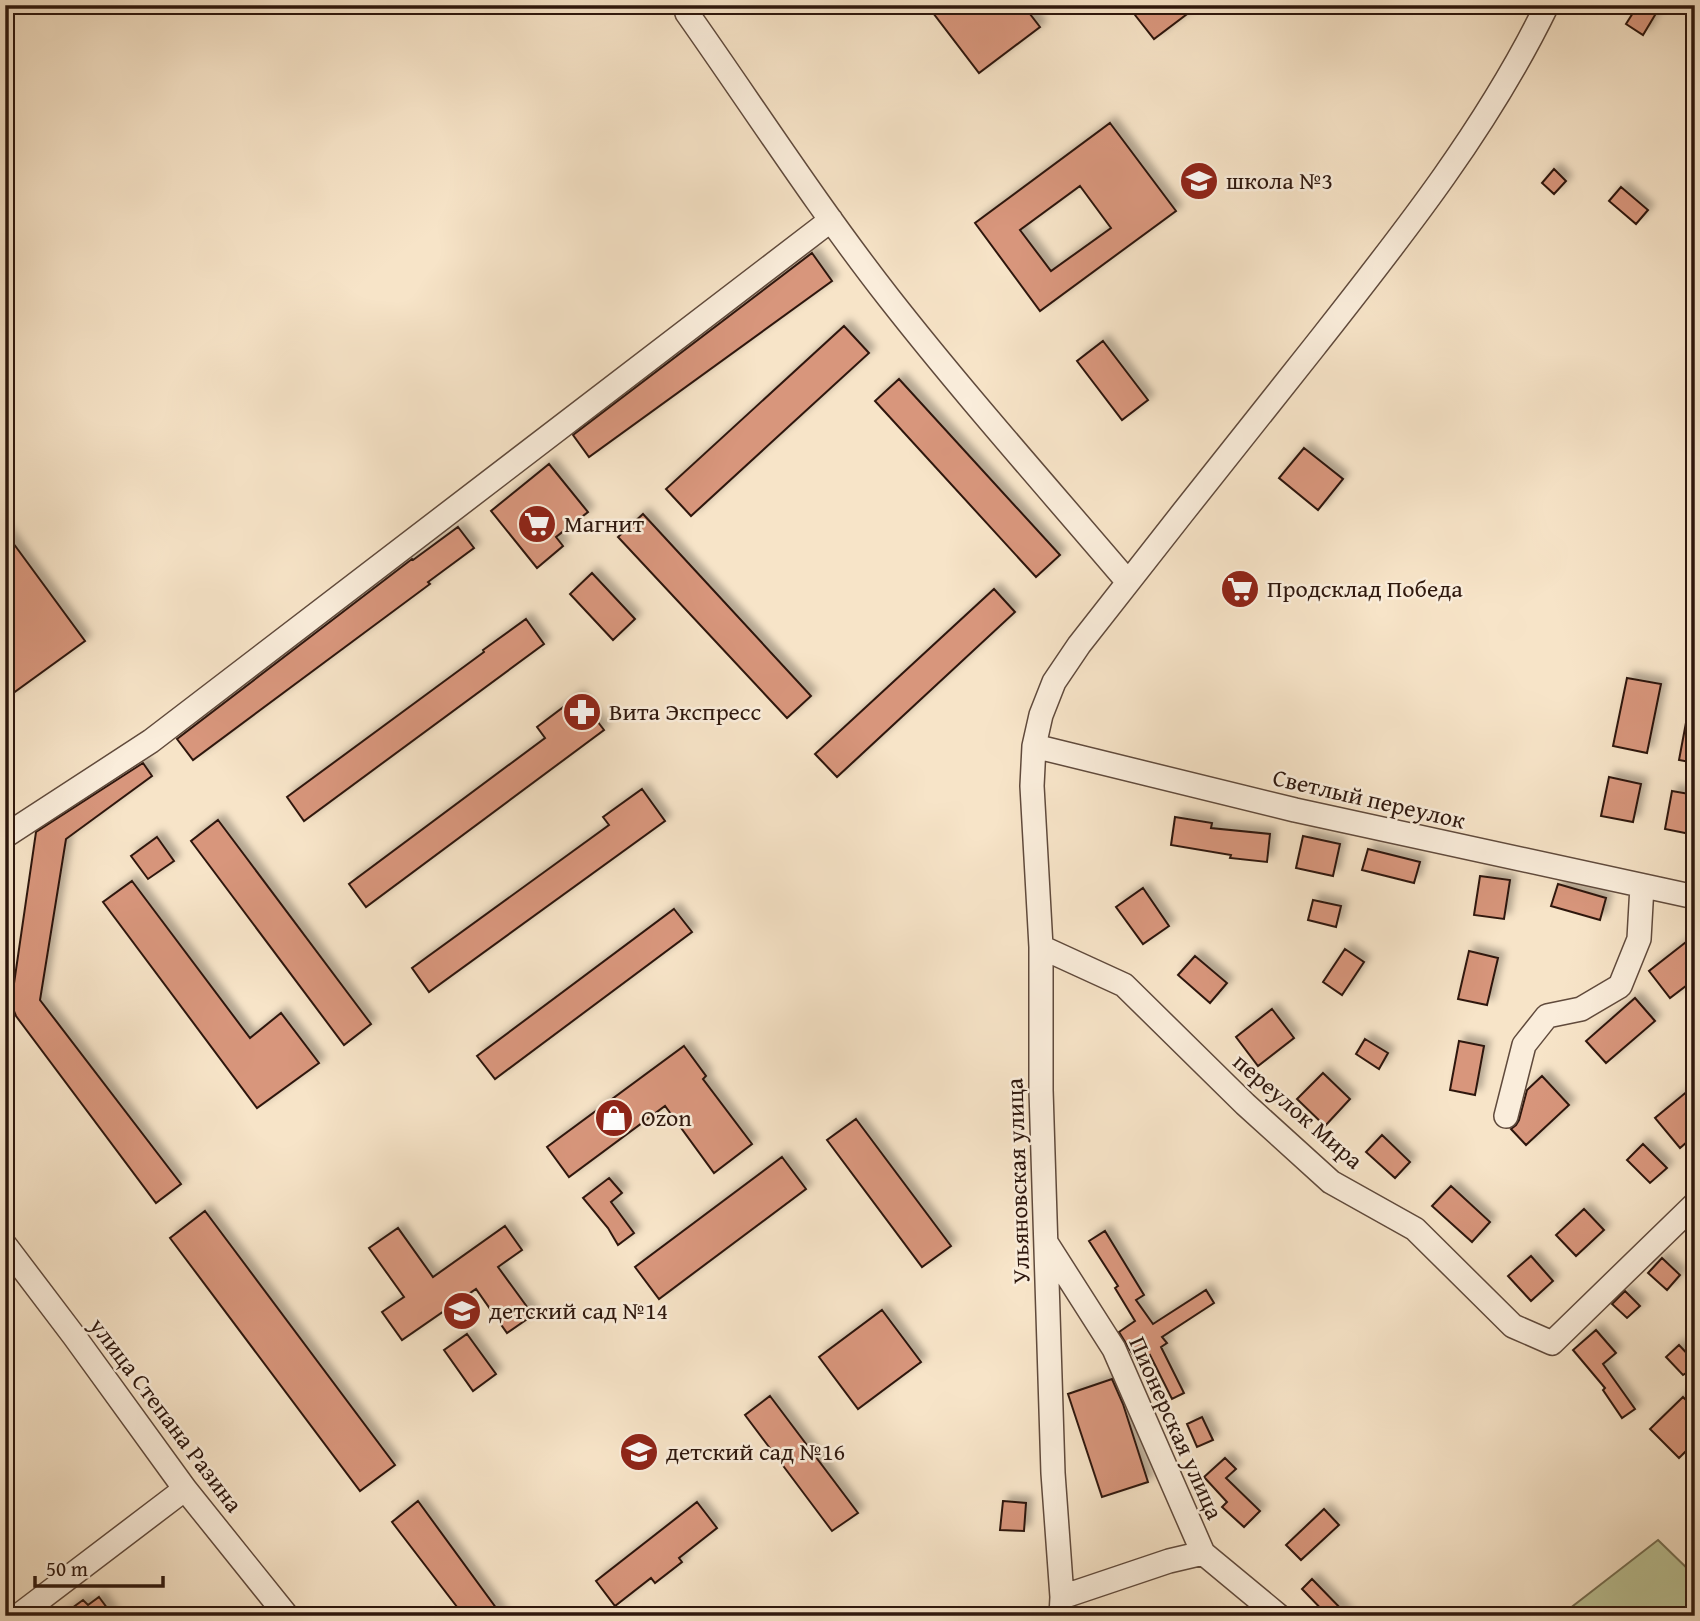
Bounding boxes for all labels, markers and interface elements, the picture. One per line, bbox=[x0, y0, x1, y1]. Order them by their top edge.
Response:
school or university icon: школа №3 bbox=[1178, 160, 1220, 202]
place label: школа №3 bbox=[1226, 163, 1333, 198]
supermarket icon: Магнит bbox=[516, 503, 558, 545]
place label: Магнит bbox=[564, 506, 645, 541]
supermarket icon: Продсклад Победа bbox=[1219, 568, 1261, 610]
place label: Продсклад Победа bbox=[1267, 571, 1463, 606]
pharmacy icon: Вита Экспресс bbox=[561, 691, 603, 733]
place label: Вита Экспресс bbox=[609, 694, 761, 729]
street label: Светлый переулок bbox=[1269, 759, 1469, 838]
street label: переулок Мира bbox=[1226, 1044, 1371, 1177]
street label: Ульяновская улица bbox=[996, 1077, 1039, 1285]
shop icon: Ozon bbox=[593, 1097, 635, 1139]
place label: Ozon bbox=[641, 1100, 692, 1135]
school or university icon: детский сад №14 bbox=[441, 1290, 483, 1332]
place label: детский сад №14 bbox=[489, 1293, 668, 1328]
street label: улица Степана Разина bbox=[81, 1309, 252, 1520]
street label: Пионерская улица bbox=[1120, 1331, 1233, 1525]
school or university icon: детский сад №16 bbox=[618, 1431, 660, 1473]
place label: детский сад №16 bbox=[666, 1434, 845, 1469]
scale bar bbox=[35, 1544, 163, 1588]
text: 50 m bbox=[46, 1553, 88, 1584]

